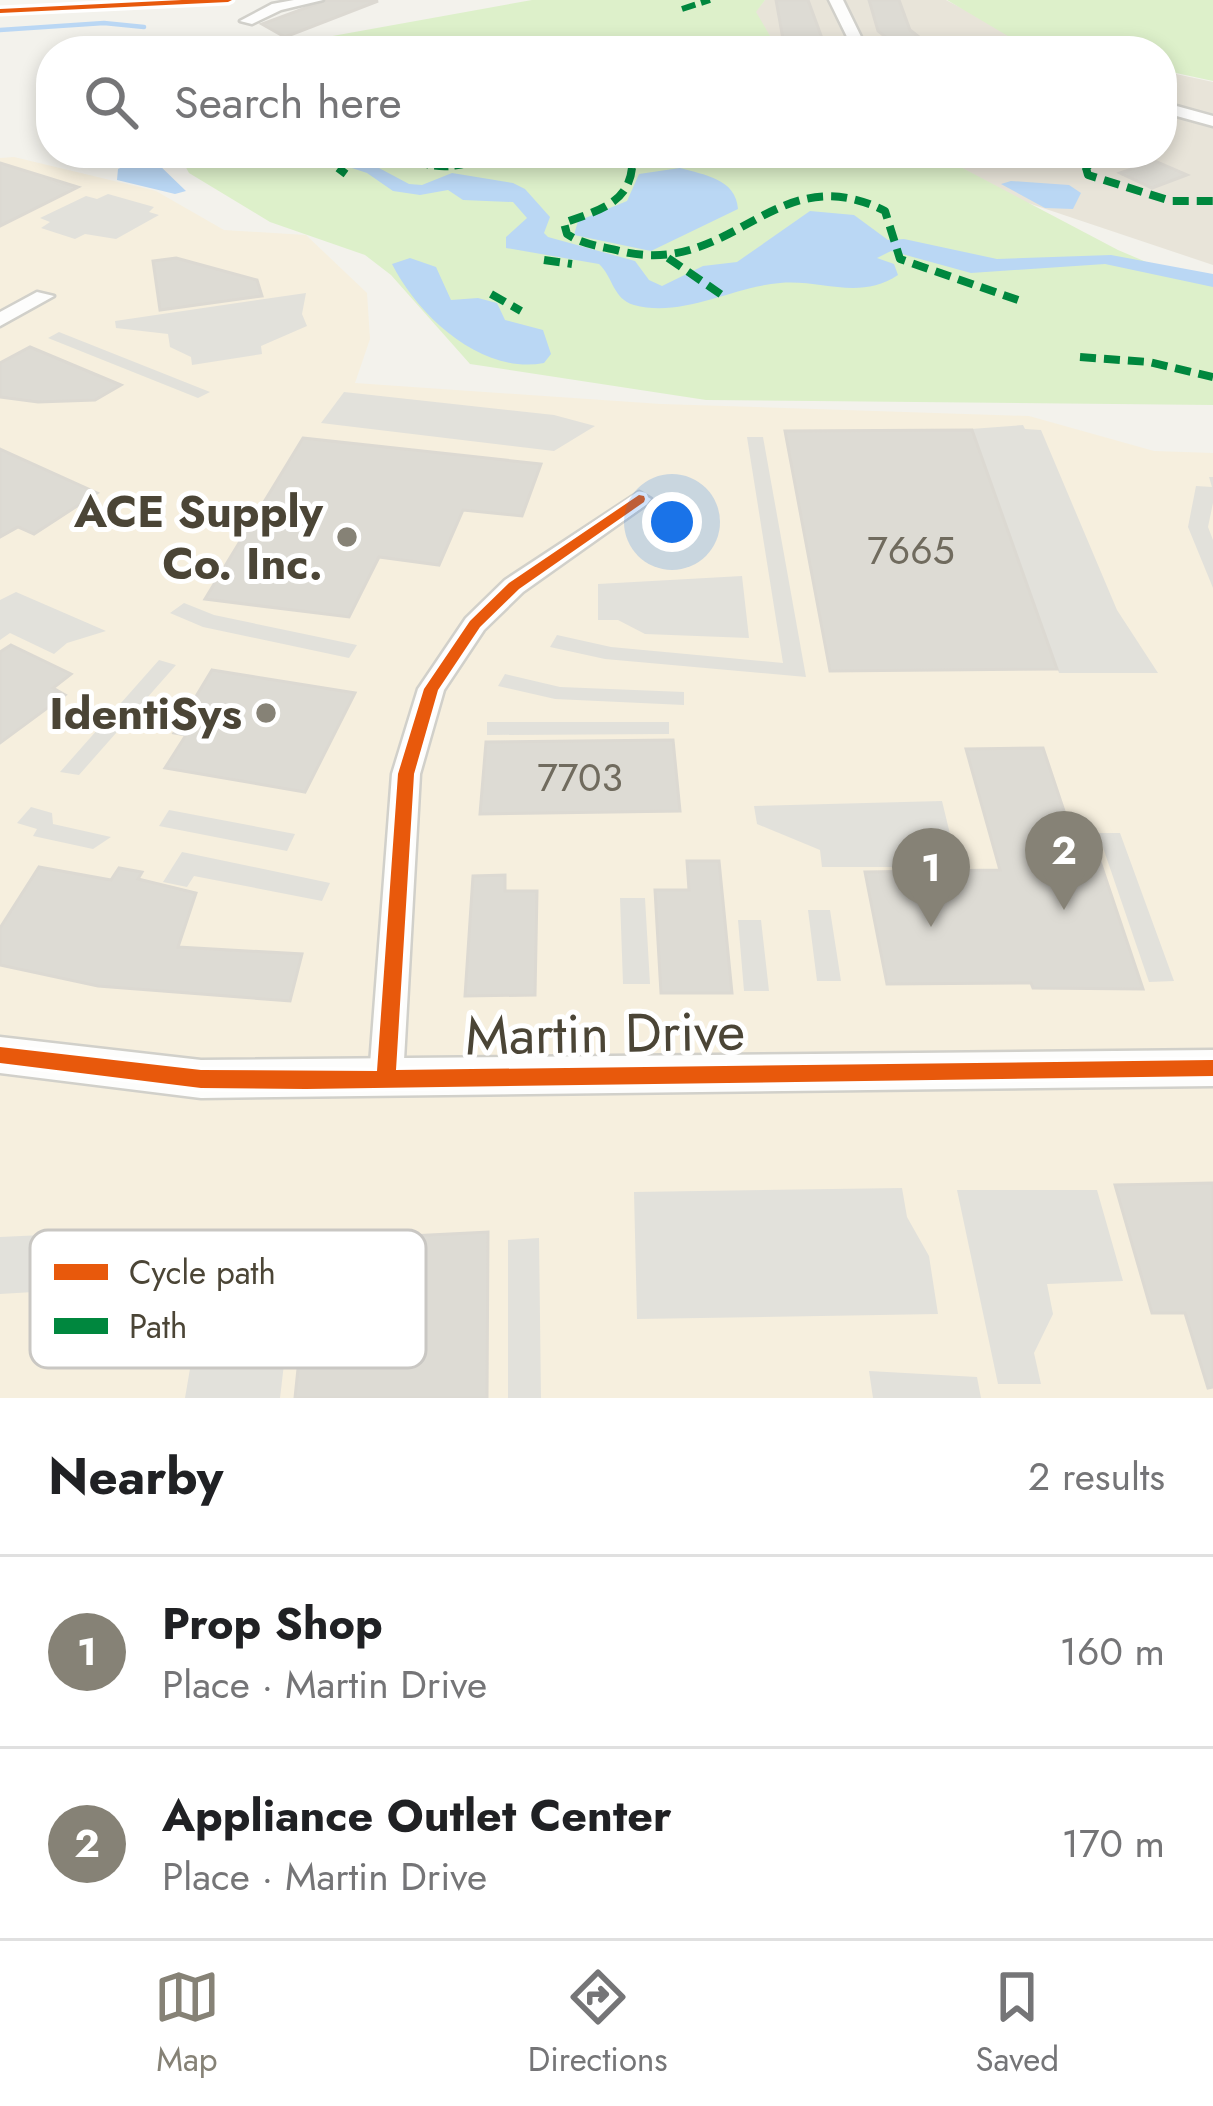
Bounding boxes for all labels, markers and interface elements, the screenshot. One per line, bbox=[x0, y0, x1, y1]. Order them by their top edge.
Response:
search box bbox=[36, 36, 1177, 168]
icon: search bbox=[78, 69, 144, 135]
text: Search here bbox=[174, 70, 402, 135]
place label: ACE Supply Co. Inc. bbox=[73, 479, 324, 596]
your location bbox=[642, 492, 702, 552]
house number: 7665 bbox=[867, 522, 955, 579]
marker: ACE Supply Co. Inc. bbox=[334, 524, 360, 550]
place label: IdentiSys bbox=[49, 681, 242, 746]
marker: IdentiSys bbox=[253, 700, 279, 726]
house number: 7703 bbox=[537, 749, 623, 806]
pin: 2 bbox=[1025, 811, 1103, 910]
pin: 1 bbox=[892, 828, 970, 927]
street label: Martin Drive bbox=[464, 992, 746, 1074]
legend bbox=[30, 1230, 426, 1368]
text: Cycle path bbox=[129, 1249, 276, 1296]
text: Path bbox=[129, 1303, 187, 1350]
text: Nearby bbox=[48, 1439, 223, 1513]
text: 2 results bbox=[1028, 1448, 1165, 1505]
text: Prop Shop bbox=[162, 1591, 383, 1656]
text: 1 bbox=[77, 1623, 97, 1680]
text: 160 m bbox=[1059, 1623, 1165, 1680]
text: Place · Martin Drive bbox=[162, 1656, 487, 1713]
text: Appliance Outlet Center bbox=[162, 1783, 672, 1848]
text: 2 bbox=[74, 1815, 100, 1872]
text: 170 m bbox=[1061, 1815, 1165, 1872]
text: Place · Martin Drive bbox=[162, 1848, 487, 1905]
tab: Map bbox=[154, 1964, 220, 2083]
tab: Directions bbox=[528, 1964, 668, 2083]
tab: Saved bbox=[975, 1964, 1059, 2083]

